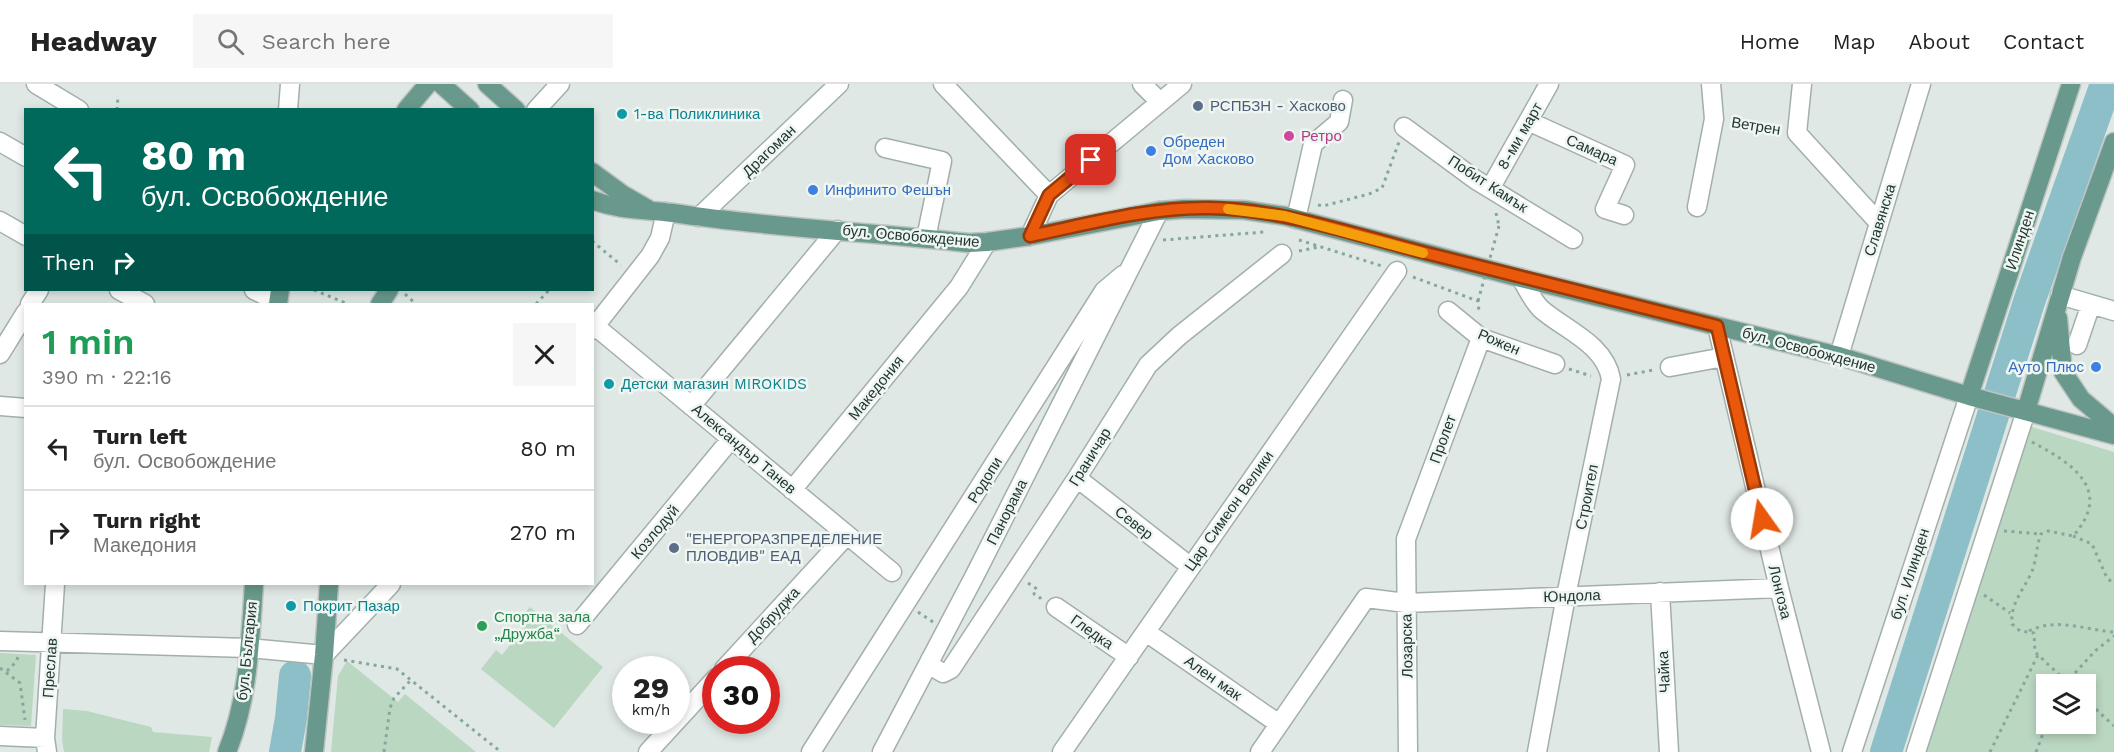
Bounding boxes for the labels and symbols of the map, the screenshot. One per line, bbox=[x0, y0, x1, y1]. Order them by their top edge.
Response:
place label: РСПБЗН - Хасково bbox=[1210, 97, 1346, 115]
marker: РСПБЗН - Хасково bbox=[1191, 99, 1205, 113]
street label: 8-ми март bbox=[1494, 99, 1546, 173]
place label: 1-ва Поликлиника bbox=[634, 105, 761, 123]
marker: 1-ва Поликлиника bbox=[615, 107, 629, 121]
street label: Ветрен bbox=[1730, 113, 1782, 139]
street label: Драгоман bbox=[739, 121, 799, 181]
place label: Ретро bbox=[1301, 127, 1342, 145]
marker: Ретро bbox=[1282, 129, 1296, 143]
street label: Самара bbox=[1563, 131, 1621, 170]
place label: Обреден Дом Хасково bbox=[1163, 133, 1254, 168]
pin bbox=[1065, 134, 1116, 185]
marker: Обреден Дом Хасково bbox=[1144, 144, 1158, 158]
street label: Побит Камък bbox=[1445, 152, 1532, 217]
place label: Инфинито Фешън bbox=[825, 181, 951, 199]
street label: Славянска bbox=[1860, 181, 1900, 258]
marker: Инфинито Фешън bbox=[806, 183, 820, 197]
street label: Илинден bbox=[2002, 208, 2038, 272]
street label: бул. Освобождение bbox=[842, 221, 980, 251]
street label: бул. Освобождение bbox=[1740, 324, 1878, 376]
street label: Рожен bbox=[1475, 325, 1523, 359]
street label: Македония bbox=[845, 352, 907, 424]
place label: Ауто Плюс bbox=[2008, 358, 2084, 376]
marker: Ауто Плюс bbox=[2089, 360, 2103, 374]
place label: Детски магазин MIROKIDS bbox=[621, 375, 807, 393]
marker: Детски магазин MIROKIDS bbox=[602, 377, 616, 391]
street label: Александър Танев bbox=[688, 400, 800, 498]
street label: Пролет bbox=[1426, 412, 1460, 466]
street label: Граничар bbox=[1065, 425, 1115, 489]
street label: Цар Симеон Велики bbox=[1181, 447, 1277, 575]
street label: Родопи bbox=[964, 454, 1006, 506]
street label: Строител bbox=[1572, 463, 1602, 531]
street label: Панорама bbox=[983, 476, 1031, 548]
position arrow bbox=[1730, 487, 1794, 551]
street label: Козлодуй bbox=[627, 501, 683, 563]
street label: Север bbox=[1111, 502, 1157, 544]
street label: бул. Илинден bbox=[1887, 526, 1933, 622]
place label: "ЕНЕРГОРАЗПРЕДЕЛЕНИЕ ПЛОВДИВ" ЕАД bbox=[686, 530, 882, 565]
marker: "ЕНЕРГОРАЗПРЕДЕЛЕНИЕ ПЛОВДИВ" ЕАД bbox=[667, 541, 681, 555]
street label: Лонгоза bbox=[1765, 563, 1796, 621]
street label: Добруджа bbox=[743, 583, 804, 647]
street label: Юндола bbox=[1543, 586, 1602, 606]
place label: Покрит Пазар bbox=[303, 597, 400, 615]
marker: Покрит Пазар bbox=[284, 599, 298, 613]
street label: бул. България bbox=[233, 601, 261, 701]
place label: Спортна зала „Дружба“ bbox=[494, 608, 591, 643]
street label: Гледка bbox=[1067, 611, 1117, 654]
street label: Лозарска bbox=[1397, 613, 1417, 678]
marker: Спортна зала „Дружба“ bbox=[475, 619, 489, 633]
street label: Преслав bbox=[39, 637, 61, 699]
street label: Чайка bbox=[1654, 650, 1674, 693]
street label: Ален мак bbox=[1181, 652, 1245, 704]
speed limit sign: 30 bbox=[702, 656, 780, 734]

